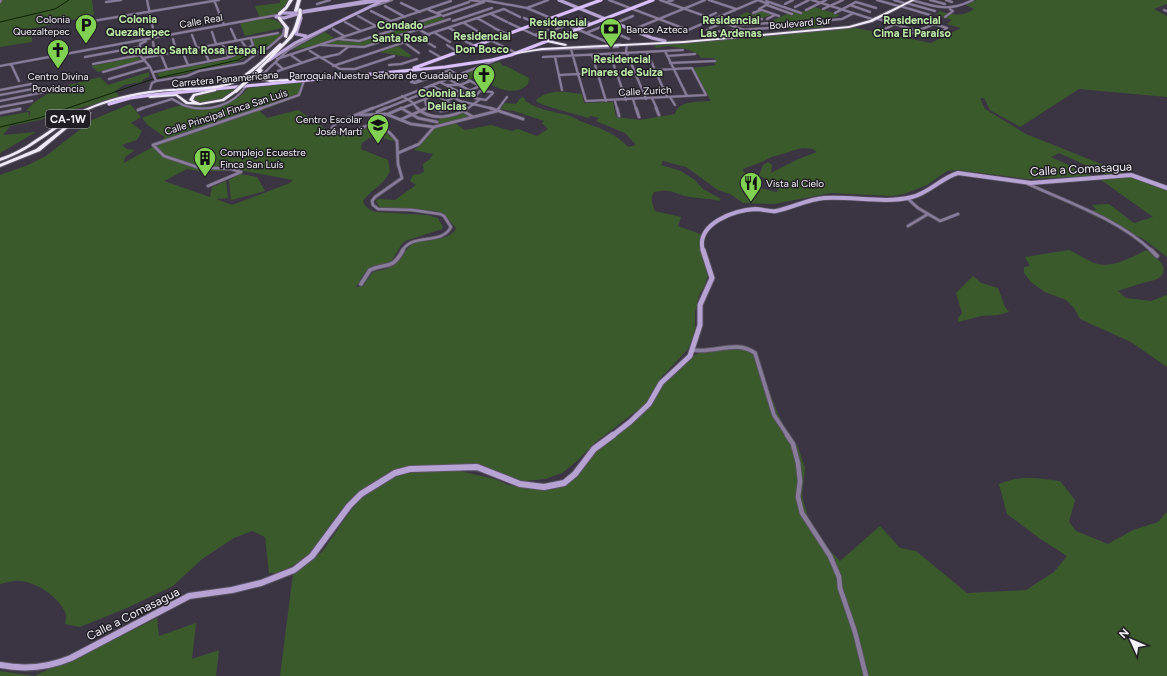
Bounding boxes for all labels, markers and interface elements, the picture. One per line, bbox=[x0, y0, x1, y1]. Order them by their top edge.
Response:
street label: Calle Real bbox=[178, 11, 224, 31]
parking icon: Colonia Quezaltepec bbox=[73, 12, 99, 45]
place label: Colonia Quezaltepec bbox=[13, 13, 71, 38]
district label: Colonia Quezaltepec bbox=[106, 13, 170, 39]
district label: Residencial Las Ardenas bbox=[700, 14, 762, 40]
street label: Boulevard Sur bbox=[769, 14, 832, 32]
district label: Residencial Cima El Paraíso bbox=[873, 14, 951, 40]
district label: Residencial El Roble bbox=[529, 16, 587, 42]
bank icon: Banco Azteca bbox=[598, 16, 624, 49]
district label: Condado Santa Rosa bbox=[372, 19, 428, 45]
place label: Banco Azteca bbox=[626, 23, 688, 36]
district label: Residencial Don Bosco bbox=[453, 30, 511, 56]
church icon: Centro Divina Providencia bbox=[45, 37, 71, 70]
district label: Condado Santa Rosa Etapa II bbox=[120, 44, 266, 57]
district label: Residencial Pinares de Suiza bbox=[581, 53, 663, 79]
church icon: Parroquia Nuestra Señora de Guadalupe bbox=[471, 62, 497, 95]
street label: Carretera Panamericana bbox=[171, 68, 279, 90]
place label: Parroquia Nuestra Señora de Guadalupe bbox=[289, 69, 469, 82]
place label: Centro Divina Providencia bbox=[27, 70, 89, 95]
street label: Calle Zurich bbox=[618, 83, 672, 99]
street label: Calle Principal Finca San Luis bbox=[163, 86, 289, 138]
district label: Colonia Las Delicias bbox=[418, 87, 476, 113]
road number: CA-1W bbox=[46, 110, 90, 128]
school or university icon: Centro Escolar José Martí bbox=[365, 112, 391, 145]
place label: Centro Escolar José Martí bbox=[296, 113, 363, 138]
building icon: Complejo Ecuestre Finca San Luís bbox=[192, 145, 218, 178]
place label: Complejo Ecuestre Finca San Luís bbox=[220, 146, 306, 171]
street label: Calle a Comasagua bbox=[1030, 159, 1132, 179]
restaurant icon: Vista al Cielo bbox=[738, 170, 764, 203]
place label: Vista al Cielo bbox=[766, 177, 824, 190]
street label: Calle a Comasagua bbox=[84, 585, 182, 643]
north arrow bbox=[1111, 620, 1151, 660]
text: N bbox=[1117, 626, 1132, 641]

